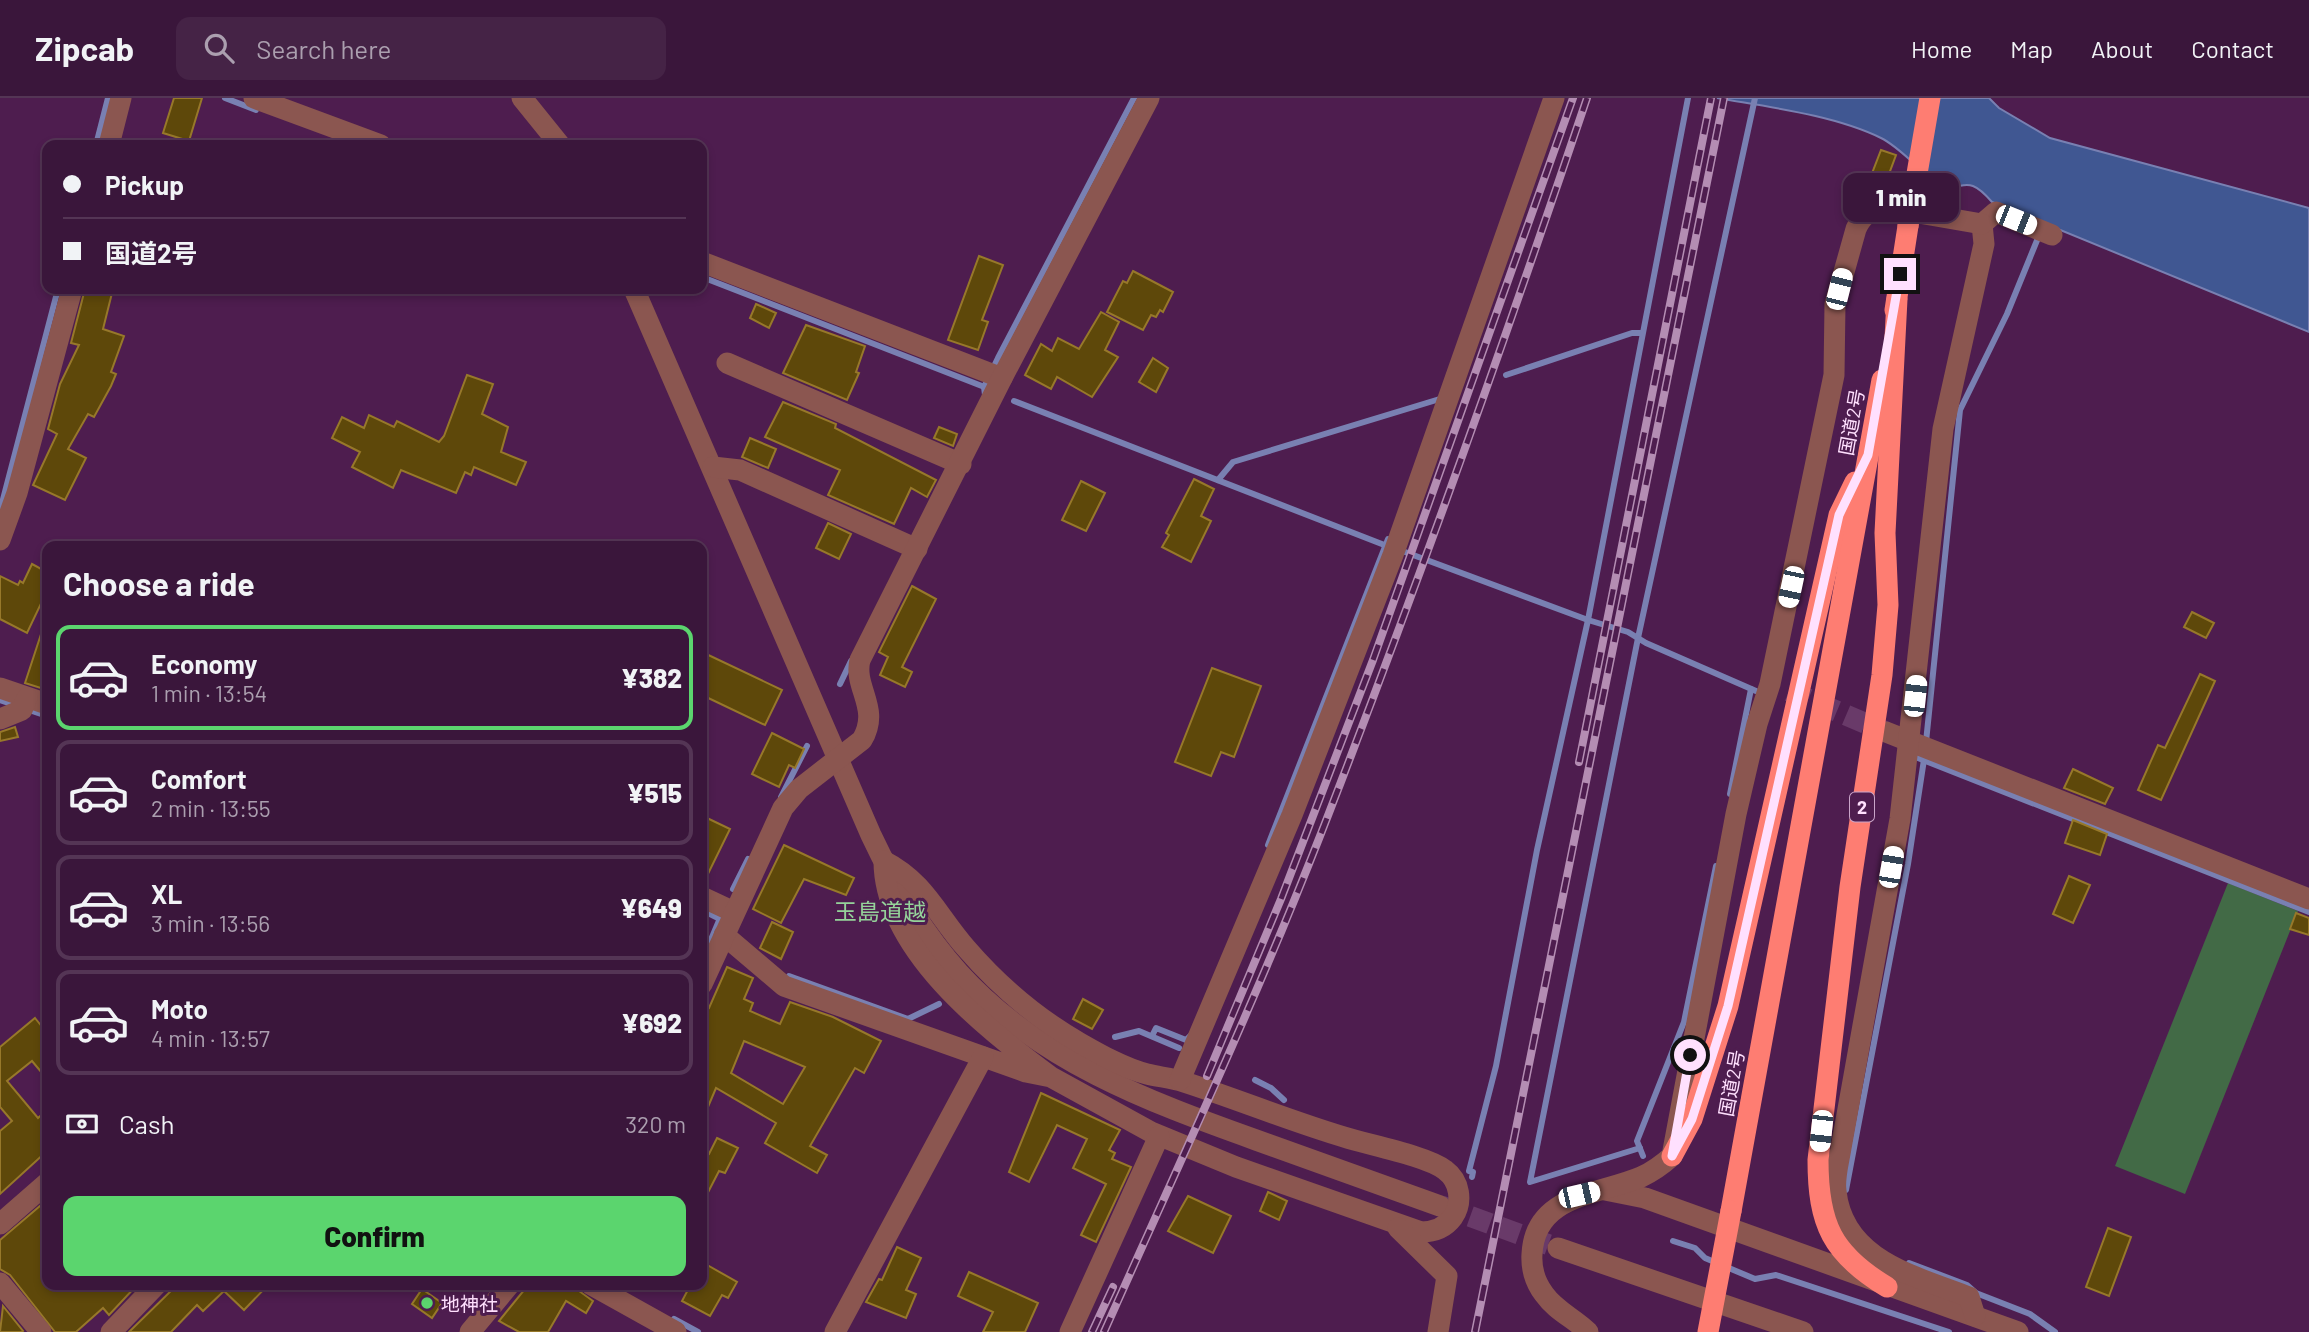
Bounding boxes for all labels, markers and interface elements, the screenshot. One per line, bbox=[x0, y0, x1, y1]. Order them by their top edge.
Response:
search box bbox=[176, 17, 666, 80]
text: Zipcab bbox=[35, 28, 134, 68]
icon: search bbox=[200, 29, 238, 67]
text: Search here bbox=[256, 33, 391, 64]
text: Home bbox=[1911, 34, 1972, 63]
text: Map bbox=[2010, 34, 2053, 63]
text: About bbox=[2091, 34, 2153, 63]
text: Contact bbox=[2191, 34, 2274, 63]
text: Pickup bbox=[105, 169, 184, 200]
callout: 1 min bbox=[1842, 172, 1958, 222]
text: 1 min bbox=[1876, 183, 1926, 211]
car bbox=[1993, 202, 2040, 238]
text: 国道2号 bbox=[105, 237, 198, 268]
route end bbox=[1884, 258, 1916, 290]
car bbox=[1824, 266, 1855, 312]
street label: 国道2号 bbox=[1834, 387, 1868, 457]
text: Choose a ride bbox=[63, 564, 255, 602]
car bbox=[1777, 564, 1806, 610]
icon: car bbox=[67, 646, 130, 709]
text: Economy bbox=[151, 648, 257, 679]
text: ¥382 bbox=[621, 662, 682, 693]
car bbox=[1903, 674, 1928, 718]
text: 1 min · 13:54 bbox=[151, 679, 267, 707]
icon: car bbox=[67, 761, 130, 824]
text: Comfort bbox=[151, 763, 247, 794]
text: ¥515 bbox=[627, 777, 682, 808]
road number: 2 bbox=[1850, 792, 1874, 822]
text: 2 min · 13:55 bbox=[151, 794, 271, 822]
car bbox=[1878, 844, 1905, 890]
icon: car bbox=[67, 876, 130, 939]
text: XL bbox=[151, 878, 182, 909]
text: ¥649 bbox=[620, 892, 682, 923]
district label: 玉島道越 bbox=[834, 897, 926, 925]
text: 3 min · 13:56 bbox=[151, 909, 270, 937]
icon: car bbox=[67, 991, 130, 1054]
text: Moto bbox=[151, 993, 208, 1024]
text: ¥692 bbox=[621, 1007, 682, 1038]
text: 4 min · 13:57 bbox=[151, 1024, 270, 1052]
route start bbox=[1674, 1039, 1706, 1071]
street label: 国道2号 bbox=[1714, 1048, 1748, 1118]
icon: cash bbox=[63, 1105, 101, 1143]
text: Cash bbox=[119, 1108, 174, 1139]
car bbox=[1809, 1109, 1834, 1153]
text: 320 m bbox=[625, 1110, 686, 1138]
car bbox=[1557, 1180, 1602, 1210]
button: Confirm bbox=[63, 1196, 686, 1276]
place label: 地神社 bbox=[441, 1292, 498, 1315]
marker: 地神社 bbox=[419, 1295, 435, 1311]

